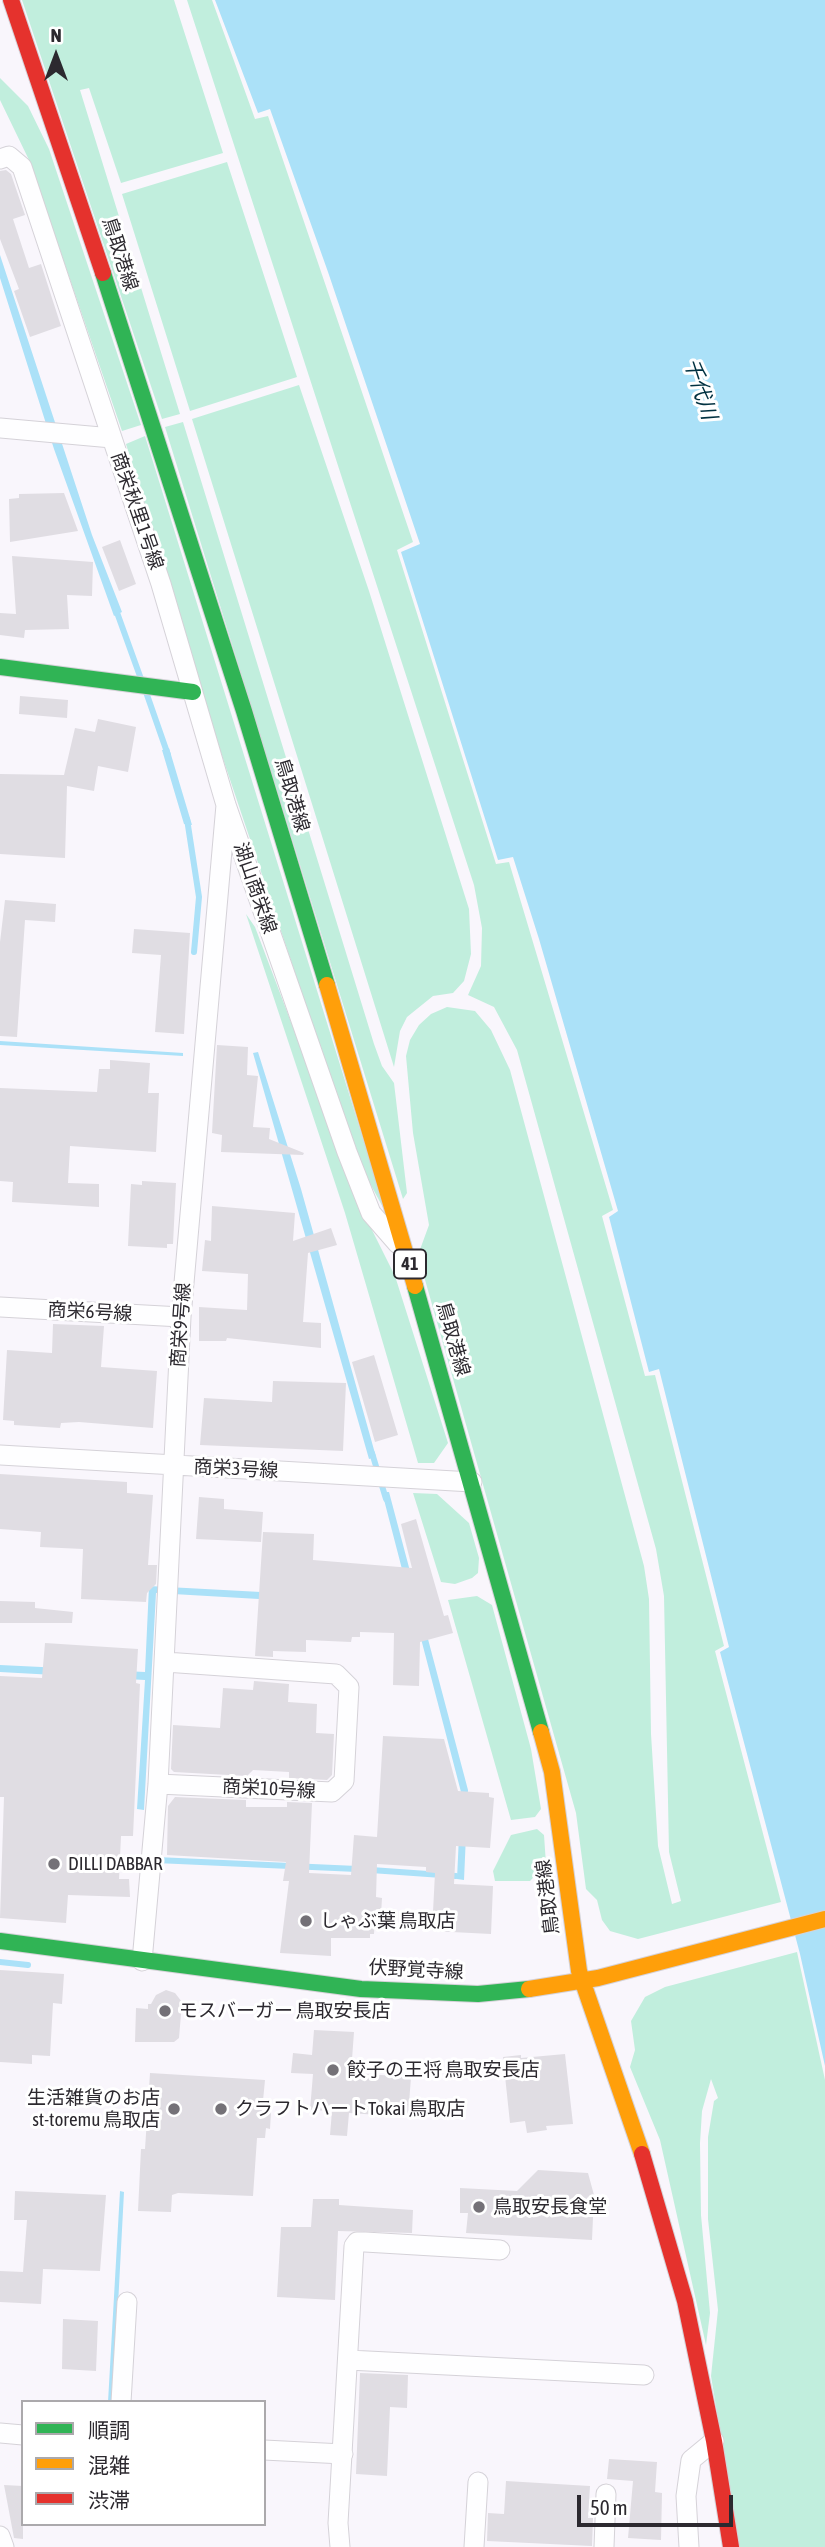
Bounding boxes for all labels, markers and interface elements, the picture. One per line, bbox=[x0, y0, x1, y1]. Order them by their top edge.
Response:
north arrow bbox=[21, 21, 91, 91]
text: N bbox=[50, 24, 62, 46]
street label: 鳥取港線 bbox=[97, 214, 143, 294]
water label: 千代川 bbox=[678, 355, 722, 423]
street label: 商栄秋里1号線 bbox=[106, 449, 168, 573]
street label: 鳥取港線 bbox=[270, 755, 314, 835]
street label: 湖山商栄線 bbox=[229, 839, 281, 937]
road number: 41 bbox=[394, 1250, 426, 1279]
street label: 商栄9号線 bbox=[167, 1282, 195, 1368]
street label: 商栄6号線 bbox=[47, 1298, 133, 1326]
street label: 鳥取港線 bbox=[432, 1299, 474, 1379]
street label: 商栄3号線 bbox=[193, 1455, 279, 1483]
street label: 商栄10号線 bbox=[222, 1775, 316, 1803]
place label: DILLI DABBAR bbox=[68, 1853, 162, 1875]
marker: DILLI DABBAR bbox=[46, 1856, 62, 1872]
street label: 鳥取港線 bbox=[532, 1858, 564, 1936]
place label: しゃぶ葉 鳥取店 bbox=[320, 1910, 456, 1932]
marker: しゃぶ葉 鳥取店 bbox=[298, 1913, 314, 1929]
street label: 伏野覚寺線 bbox=[368, 1956, 464, 1984]
place label: モスバーガー 鳥取安長店 bbox=[179, 2000, 391, 2022]
marker: モスバーガー 鳥取安長店 bbox=[157, 2003, 173, 2019]
place label: 餃子の王将 鳥取安長店 bbox=[347, 2059, 540, 2081]
marker: 餃子の王将 鳥取安長店 bbox=[325, 2062, 341, 2078]
place label: 生活雑貨のお店 st-toremu 鳥取店 bbox=[27, 2087, 160, 2131]
place label: クラフトハートTokai 鳥取店 bbox=[235, 2098, 465, 2120]
marker: 生活雑貨のお店 st-toremu 鳥取店 bbox=[166, 2101, 182, 2117]
marker: クラフトハートTokai 鳥取店 bbox=[213, 2101, 229, 2117]
place label: 鳥取安長食堂 bbox=[493, 2196, 607, 2218]
marker: 鳥取安長食堂 bbox=[471, 2199, 487, 2215]
legend bbox=[21, 2400, 266, 2526]
text: 順調 bbox=[88, 2418, 130, 2442]
text: 混雑 bbox=[88, 2453, 130, 2477]
scale bar bbox=[580, 2480, 736, 2524]
text: 渋滞 bbox=[88, 2488, 130, 2512]
text: 50 m bbox=[590, 2495, 628, 2519]

